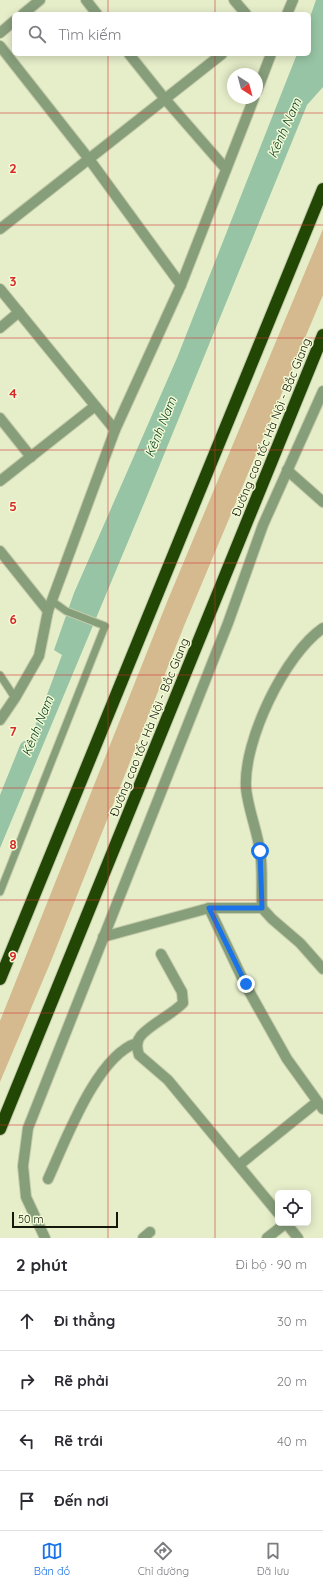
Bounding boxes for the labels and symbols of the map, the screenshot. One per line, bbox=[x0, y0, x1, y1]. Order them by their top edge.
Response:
north arrow bbox=[227, 68, 263, 104]
water label: Kênh Nam bbox=[264, 95, 305, 160]
text: 2 bbox=[9, 160, 17, 176]
text: 3 bbox=[10, 273, 17, 289]
street label: Đường cao tốc Hà Nội - Bắc Giang bbox=[228, 335, 314, 519]
text: 4 bbox=[9, 385, 17, 401]
water label: Kênh Nam bbox=[141, 394, 180, 459]
text: 5 bbox=[9, 498, 17, 514]
text: 6 bbox=[9, 611, 17, 627]
street label: Đường cao tốc Hà Nội - Bắc Giang bbox=[106, 635, 192, 819]
water label: Kênh Nam bbox=[18, 693, 57, 758]
text: 7 bbox=[9, 723, 17, 739]
text: 8 bbox=[9, 836, 17, 852]
route start bbox=[251, 842, 269, 860]
text: 9 bbox=[9, 948, 17, 964]
route end bbox=[237, 975, 255, 993]
scale bar bbox=[12, 1210, 118, 1229]

